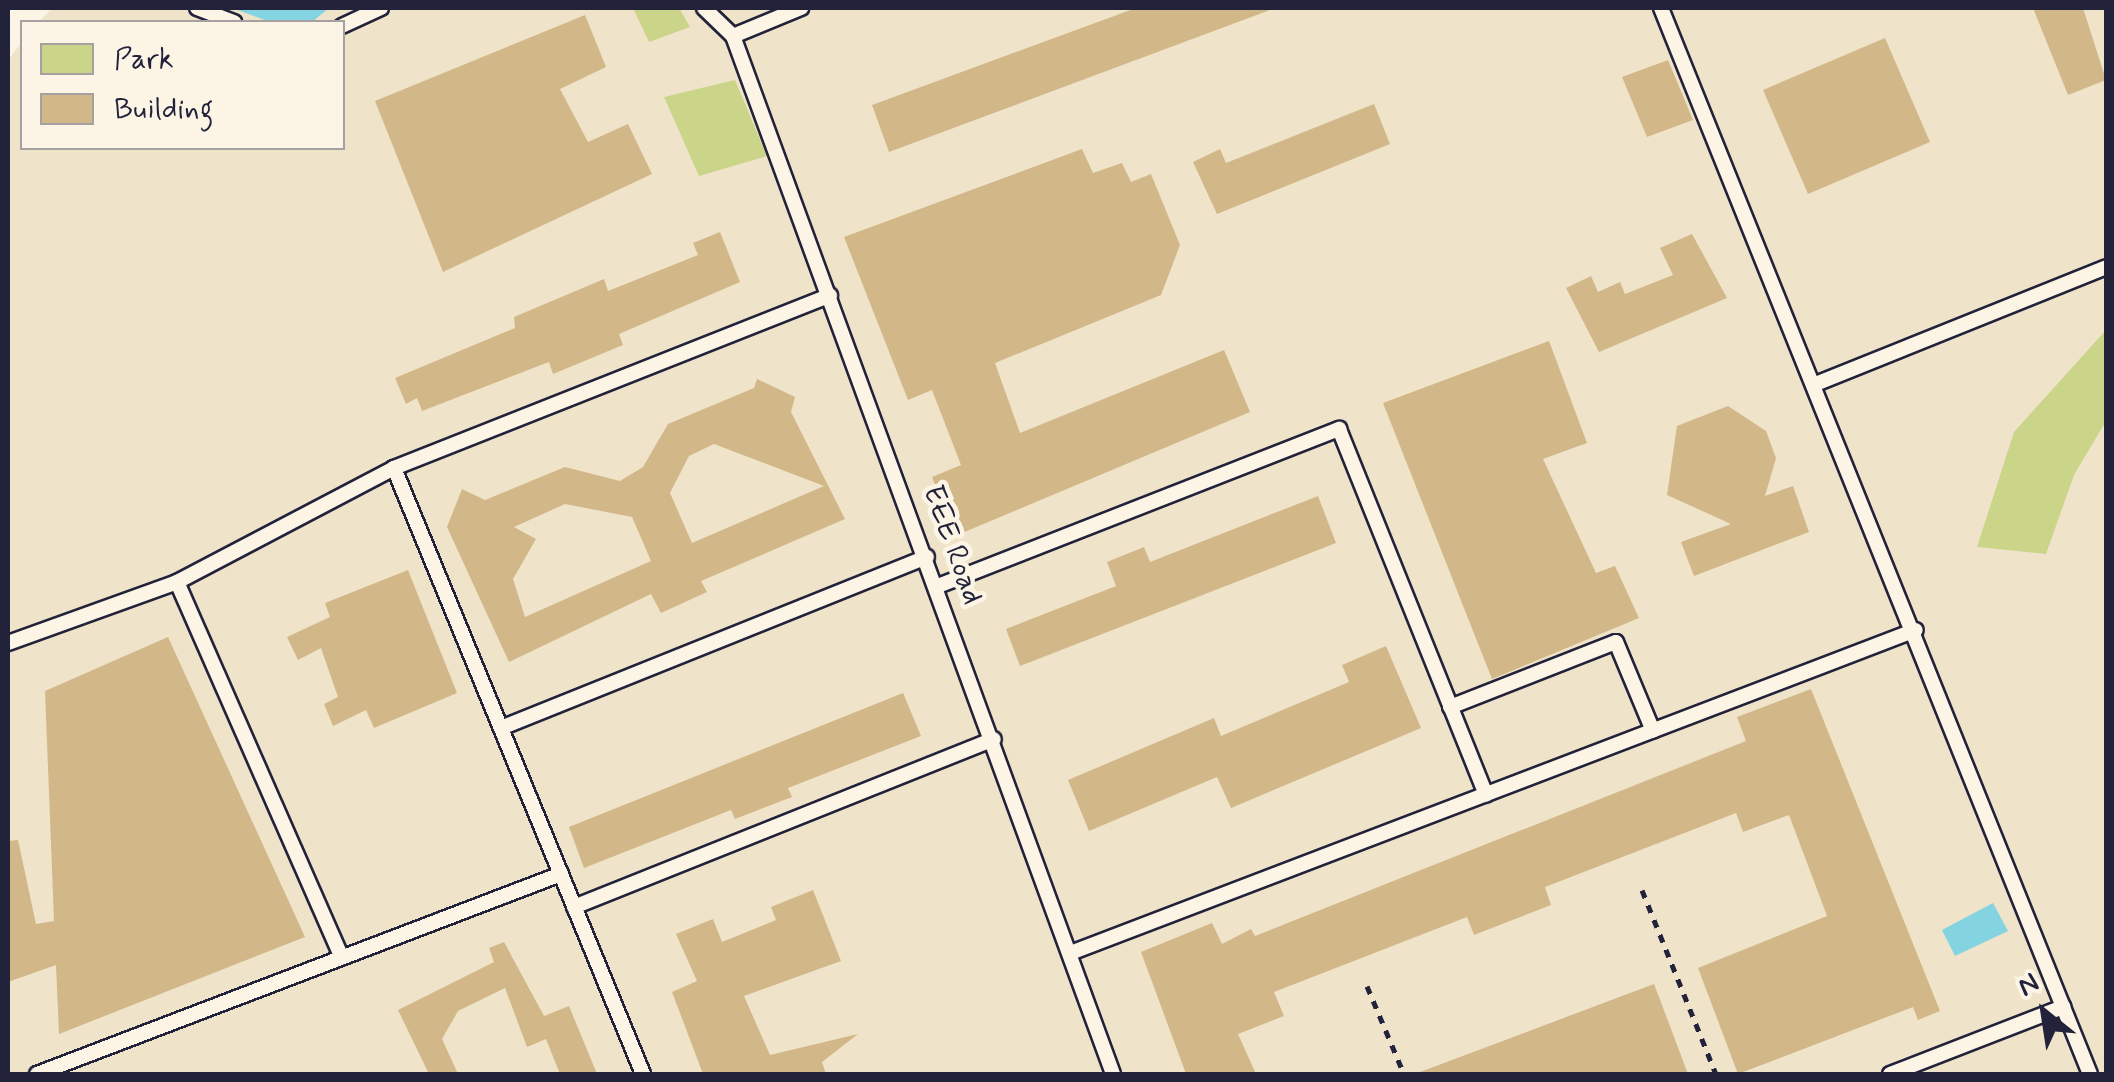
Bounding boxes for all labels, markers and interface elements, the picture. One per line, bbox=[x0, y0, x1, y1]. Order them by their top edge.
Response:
legend bbox=[20, 20, 345, 150]
text: Park bbox=[114, 40, 174, 79]
text: Building bbox=[114, 90, 213, 129]
street label: EEE Road bbox=[914, 480, 990, 610]
north arrow bbox=[1994, 962, 2094, 1062]
text: N bbox=[2011, 965, 2046, 1006]

